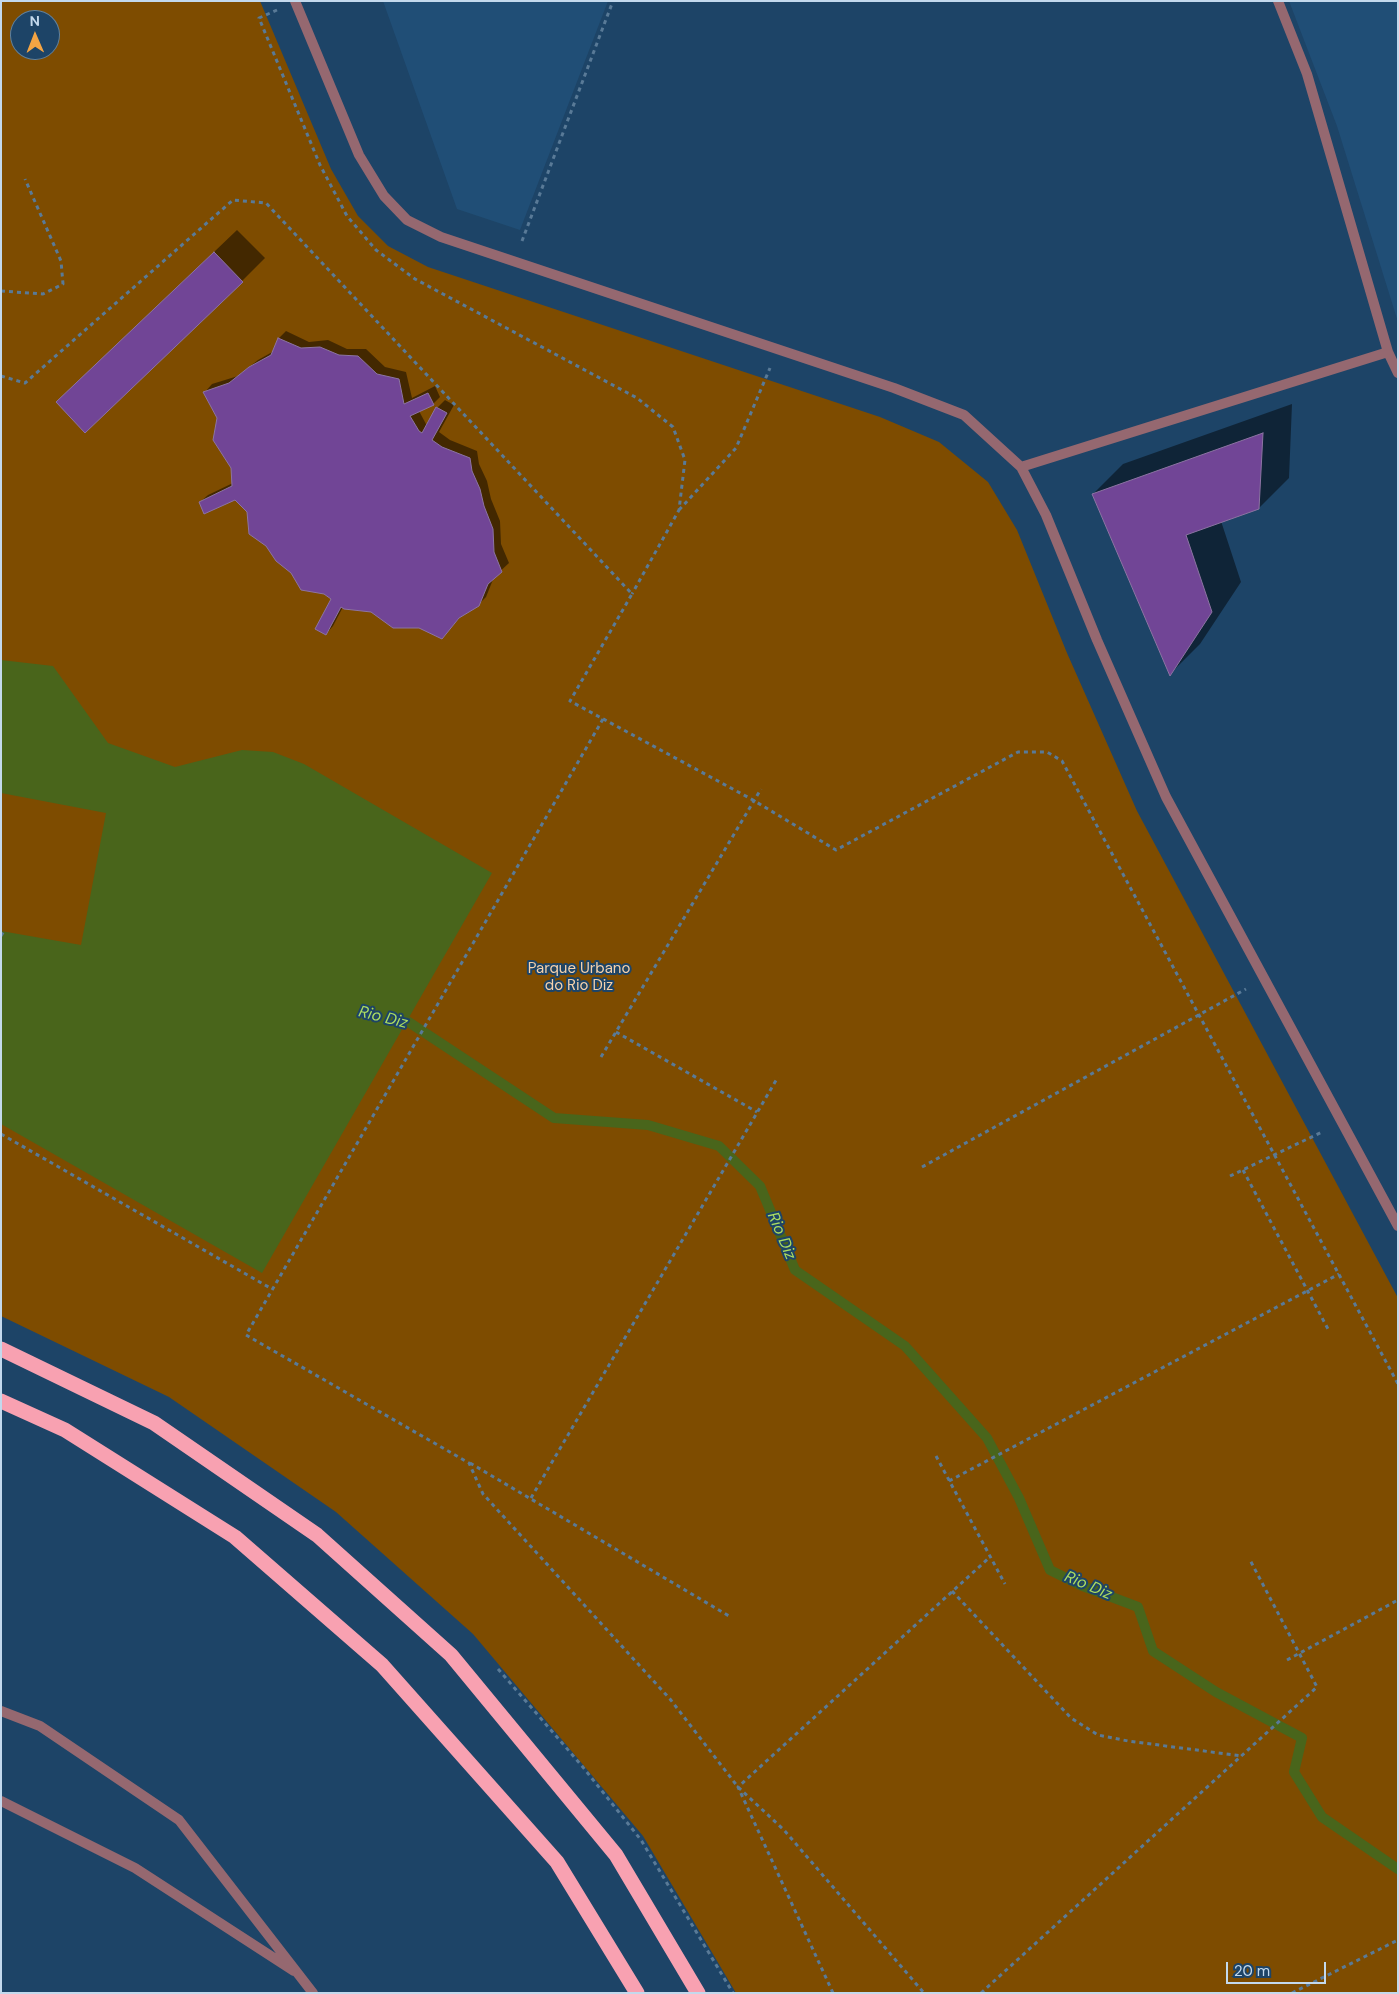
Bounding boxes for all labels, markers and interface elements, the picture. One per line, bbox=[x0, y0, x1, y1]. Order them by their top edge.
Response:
north arrow bbox=[10, 10, 60, 60]
text: N bbox=[29, 12, 40, 30]
park label: Parque Urbano do Rio Diz bbox=[528, 960, 630, 995]
water label: Rio Diz bbox=[357, 1003, 409, 1033]
water label: Rio Diz bbox=[762, 1209, 800, 1263]
water label: Rio Diz bbox=[1061, 1567, 1115, 1605]
scale bar bbox=[1229, 1952, 1329, 1984]
text: 20 m bbox=[1234, 1961, 1270, 1981]

